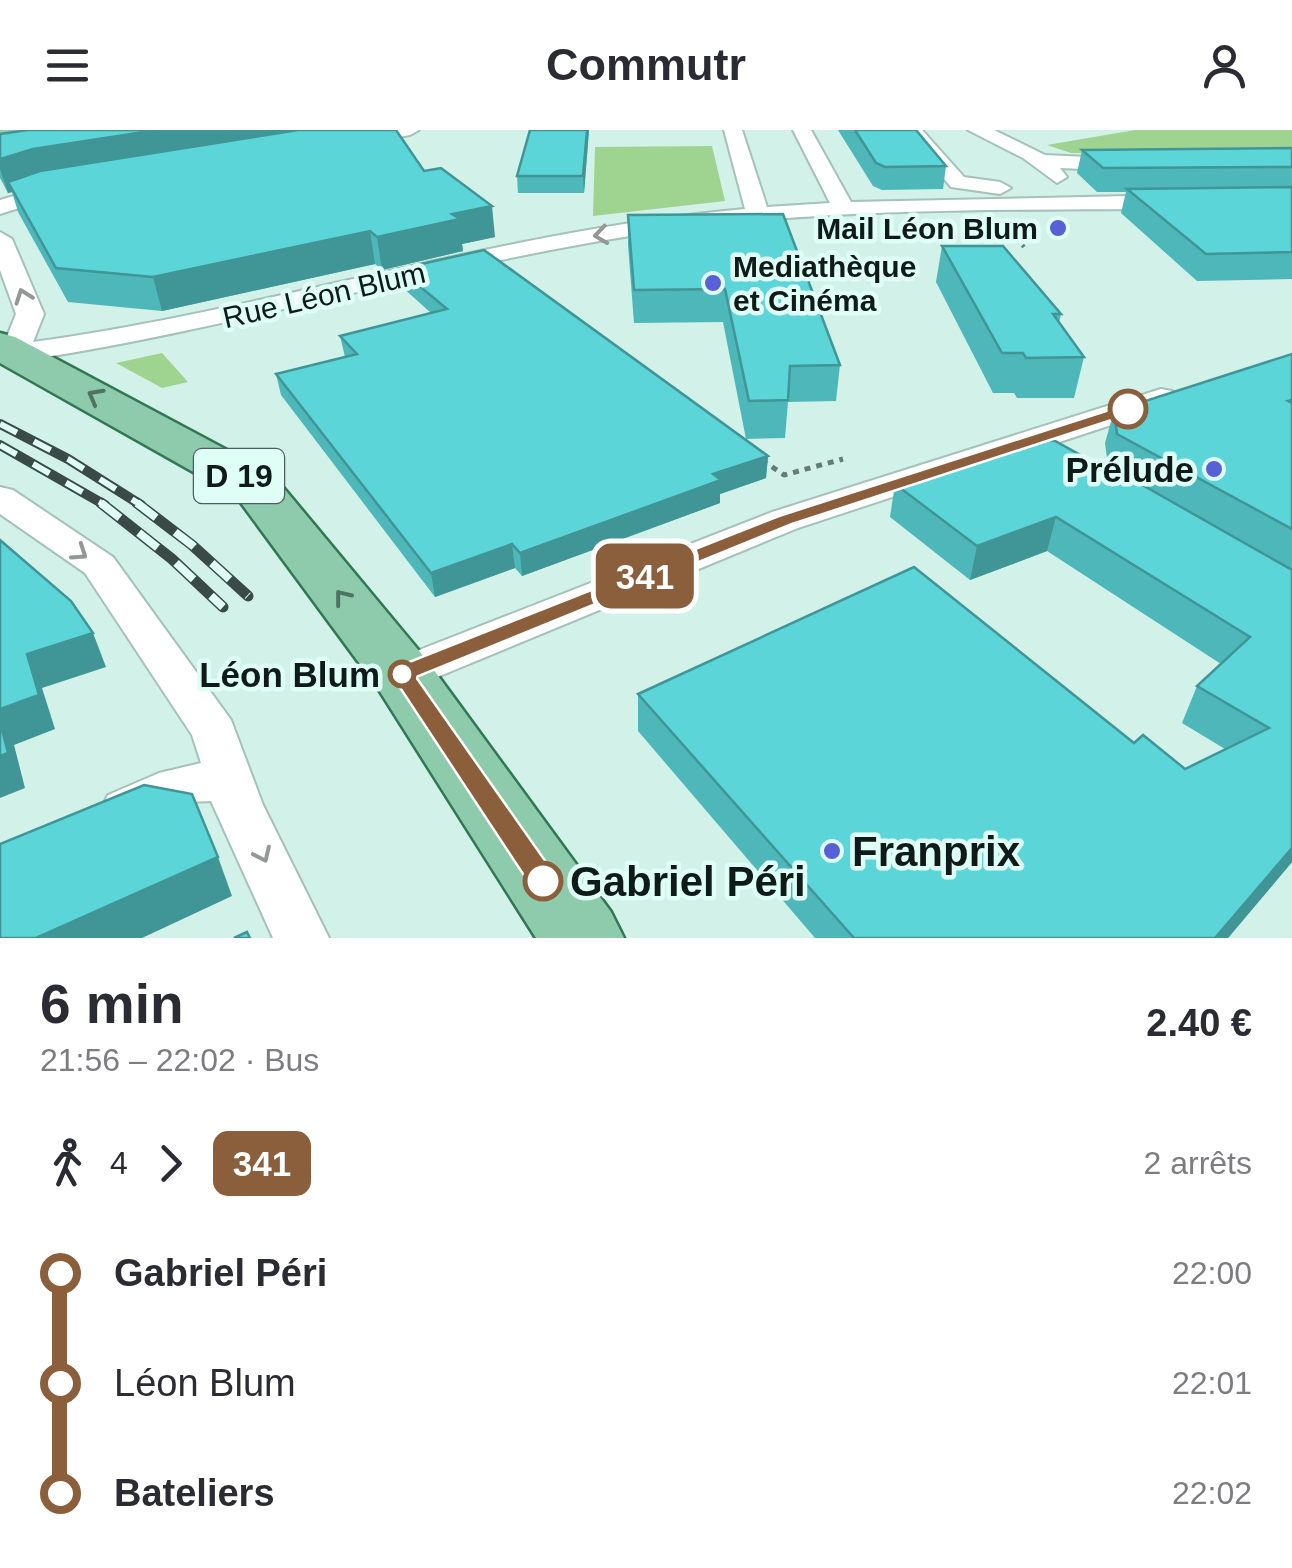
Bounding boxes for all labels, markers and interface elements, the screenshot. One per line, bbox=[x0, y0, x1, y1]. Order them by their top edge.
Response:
icon: menu bbox=[40, 38, 95, 93]
icon: person bbox=[1197, 38, 1252, 93]
text: Commutr bbox=[546, 39, 746, 90]
place label: Mail Léon Blum bbox=[816, 212, 1038, 245]
marker: Mail Léon Blum bbox=[1047, 217, 1069, 239]
one-way arrow bbox=[593, 224, 610, 245]
place label: Mediathèque et Cinéma bbox=[733, 250, 916, 317]
street label: Rue Léon Blum bbox=[220, 256, 428, 334]
marker: Mediathèque et Cinéma bbox=[702, 272, 724, 294]
one-way arrow bbox=[14, 289, 35, 306]
one-way arrow bbox=[87, 389, 105, 409]
unlabelled marker bbox=[1109, 390, 1147, 428]
road number: D 19 bbox=[194, 449, 284, 503]
place label: Prélude bbox=[1066, 450, 1194, 489]
marker: Prélude bbox=[1203, 458, 1225, 480]
one-way arrow bbox=[70, 540, 88, 559]
line badge: 341 bbox=[588, 544, 702, 608]
text: 341 bbox=[616, 557, 674, 596]
one-way arrow bbox=[337, 590, 354, 608]
place label: Léon Blum bbox=[199, 655, 380, 694]
marker: Léon Blum bbox=[389, 661, 415, 687]
place label: Franprix bbox=[852, 828, 1021, 875]
marker: Franprix bbox=[821, 840, 843, 862]
one-way arrow bbox=[251, 845, 271, 863]
place label: Gabriel Péri bbox=[570, 858, 806, 905]
marker: Gabriel Péri bbox=[524, 862, 562, 900]
text: 6 min bbox=[40, 973, 184, 1035]
text: 2.40 € bbox=[1146, 1002, 1252, 1044]
text: 21:56 – 22:02 · Bus bbox=[40, 1042, 319, 1078]
icon: walk bbox=[40, 1136, 95, 1191]
icon: forward bbox=[143, 1136, 198, 1191]
text: 341 bbox=[233, 1144, 291, 1183]
text: 4 bbox=[110, 1145, 128, 1181]
text: 2 arrêts bbox=[1144, 1145, 1252, 1181]
text: Gabriel Péri bbox=[114, 1252, 327, 1294]
text: 22:00 bbox=[1172, 1255, 1252, 1291]
text: Léon Blum bbox=[114, 1362, 296, 1404]
text: 22:01 bbox=[1172, 1365, 1252, 1401]
text: Bateliers bbox=[114, 1472, 275, 1514]
text: 22:02 bbox=[1172, 1475, 1252, 1511]

